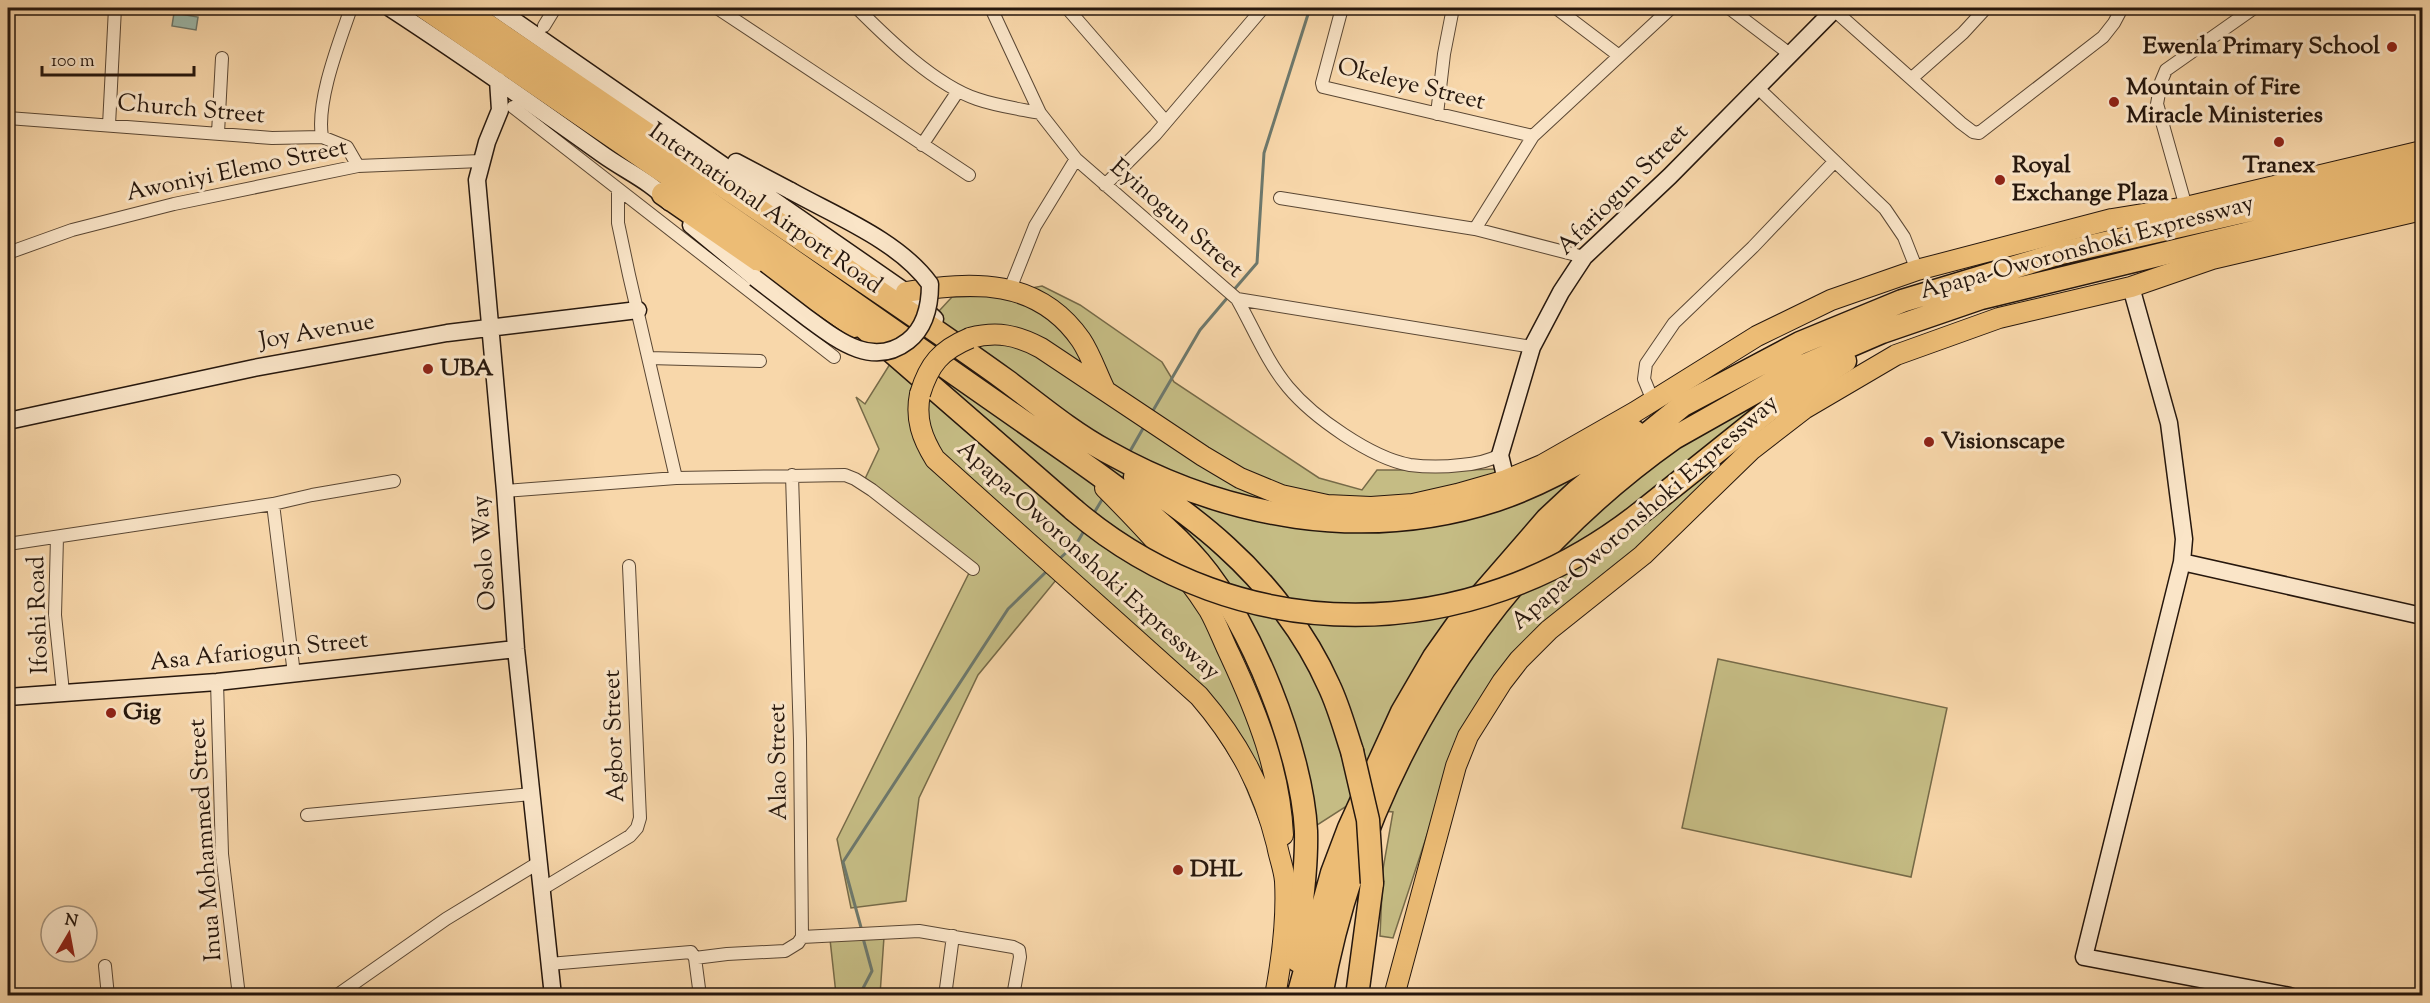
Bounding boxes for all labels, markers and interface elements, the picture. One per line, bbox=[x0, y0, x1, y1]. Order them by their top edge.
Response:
place label: Ewenla Primary School bbox=[2143, 30, 2380, 64]
scale bar bbox=[42, 39, 194, 77]
marker: Ewenla Primary School bbox=[2385, 40, 2399, 54]
text: 100 m bbox=[51, 49, 95, 75]
street label: Okeleye Street bbox=[1334, 50, 1488, 120]
place label: Mountain of Fire Miracle Ministeries bbox=[2126, 71, 2323, 133]
street label: Church Street bbox=[116, 87, 266, 133]
marker: Mountain of Fire Miracle Ministeries bbox=[2107, 95, 2121, 109]
street label: International Airport Road bbox=[641, 115, 889, 303]
street label: Afariogun Street bbox=[1549, 116, 1697, 264]
street label: Awoniyi Elemo Street bbox=[123, 131, 351, 211]
marker: Tranex bbox=[2272, 135, 2286, 149]
place label: Royal Exchange Plaza bbox=[2012, 149, 2170, 211]
place label: Tranex bbox=[2243, 149, 2315, 183]
street label: Eyinogun Street bbox=[1102, 151, 1250, 287]
marker: Royal Exchange Plaza bbox=[1993, 173, 2007, 187]
street label: Apapa-Oworonshoki Expressway bbox=[1916, 187, 2258, 309]
street label: Joy Avenue bbox=[255, 305, 377, 359]
place label: UBA bbox=[440, 352, 494, 386]
marker: UBA bbox=[421, 362, 435, 376]
street label: Apapa-Oworonshoki Expressway bbox=[1504, 387, 1786, 639]
place label: Visionscape bbox=[1941, 425, 2065, 459]
street label: Apapa-Oworonshoki Expressway bbox=[949, 433, 1227, 689]
marker: Visionscape bbox=[1922, 435, 1936, 449]
street label: Osolo Way bbox=[464, 494, 506, 612]
street label: Ifoshi Road bbox=[20, 555, 58, 675]
street label: Asa Afariogun Street bbox=[148, 624, 370, 680]
street label: Agbor Street bbox=[596, 669, 634, 803]
place label: Gig bbox=[123, 696, 161, 730]
street label: Alao Street bbox=[761, 703, 797, 821]
marker: Gig bbox=[104, 706, 118, 720]
street label: Inua Mohammed Street bbox=[181, 718, 231, 962]
place label: DHL bbox=[1190, 853, 1243, 887]
marker: DHL bbox=[1171, 863, 1185, 877]
north arrow bbox=[39, 904, 99, 964]
text: N bbox=[63, 909, 80, 934]

